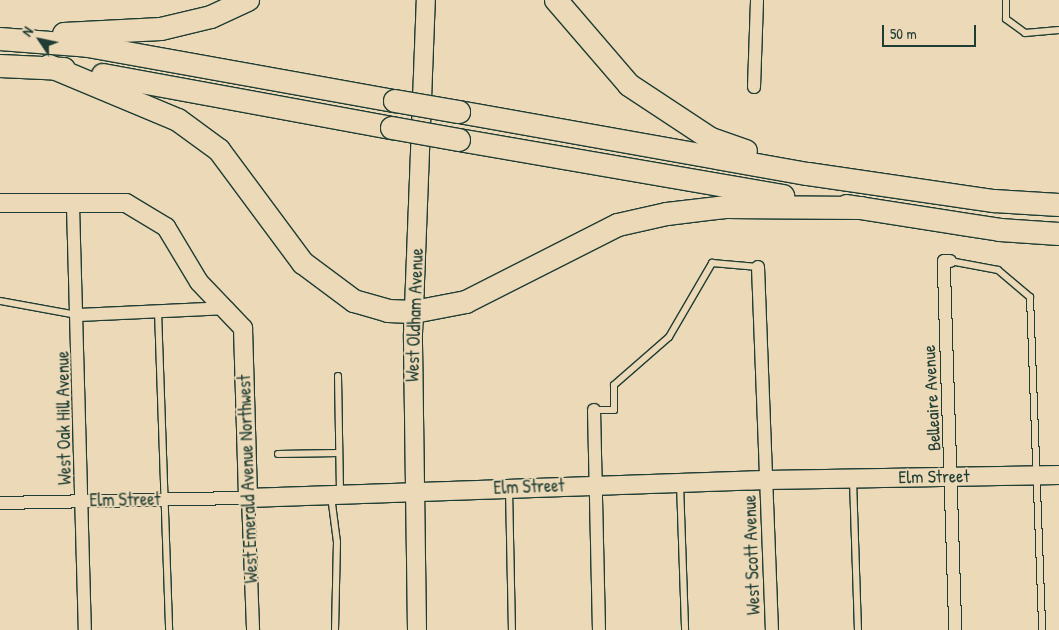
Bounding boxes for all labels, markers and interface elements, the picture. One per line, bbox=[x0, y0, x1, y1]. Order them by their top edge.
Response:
north arrow bbox=[15, 15, 65, 65]
scale bar bbox=[884, 15, 978, 47]
text: N bbox=[17, 23, 37, 40]
text: 50 m bbox=[890, 23, 917, 44]
street label: West Oldham Avenue bbox=[402, 248, 428, 382]
street label: Belleaire Avenue bbox=[918, 344, 946, 452]
street label: West Oak Hill Avenue bbox=[52, 351, 76, 485]
street label: West Emerald Avenue Northwest bbox=[234, 374, 262, 584]
street label: Elm Street bbox=[898, 466, 970, 488]
street label: Elm Street bbox=[493, 475, 565, 499]
street label: Elm Street bbox=[89, 489, 161, 511]
street label: West Scott Avenue bbox=[739, 495, 765, 615]

